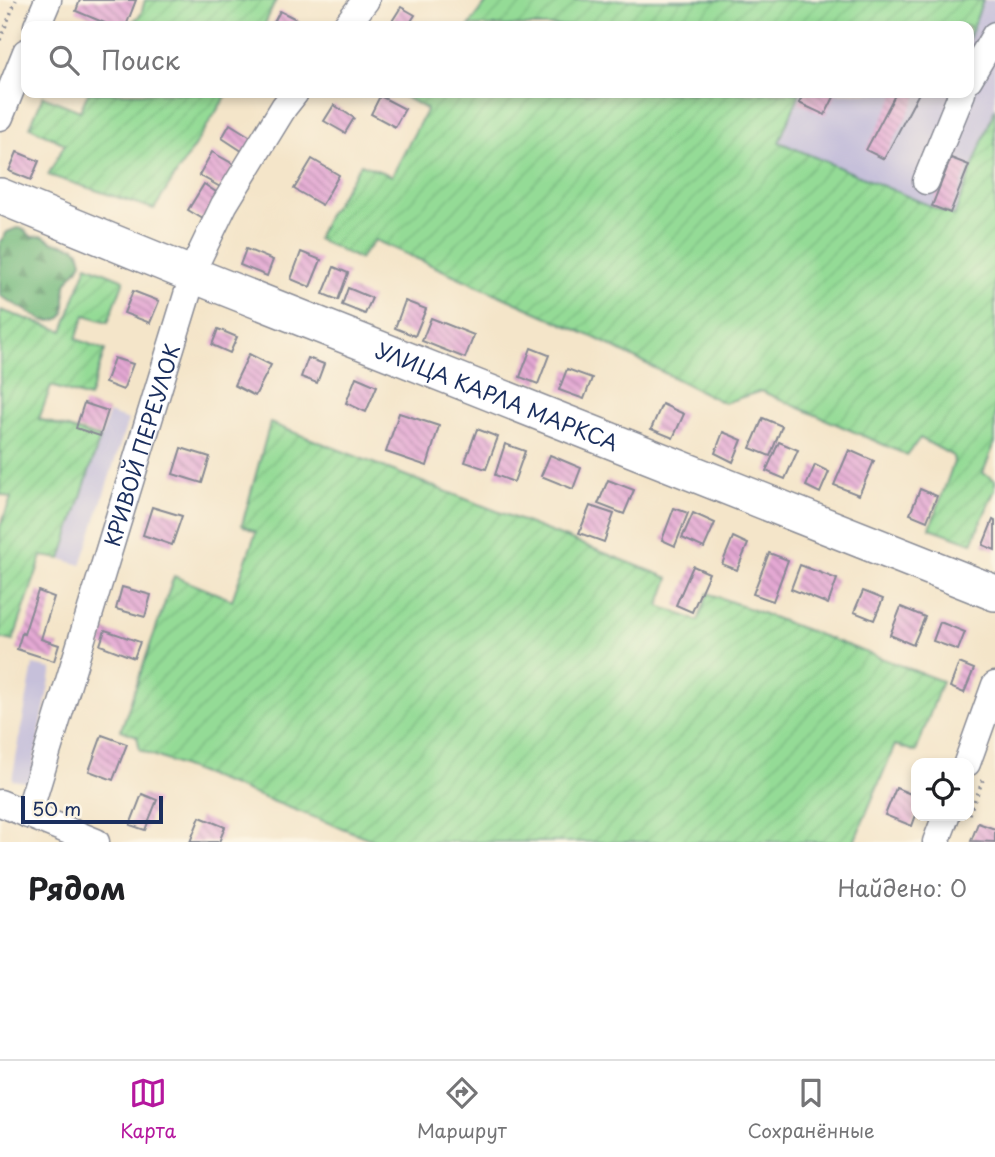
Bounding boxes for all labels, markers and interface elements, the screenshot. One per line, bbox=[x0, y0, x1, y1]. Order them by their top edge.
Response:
search box bbox=[21, 21, 974, 98]
text: Поиск bbox=[101, 40, 180, 79]
icon: search bbox=[45, 41, 83, 79]
street label: УЛИЦА КАРЛА МАРКСА bbox=[371, 333, 623, 458]
street label: КРИВОЙ ПЕРЕУЛОК bbox=[95, 340, 187, 550]
map controls bbox=[911, 758, 974, 821]
button: locate bbox=[911, 758, 974, 821]
scale bar bbox=[21, 793, 163, 825]
text: 50 m bbox=[32, 794, 81, 822]
text: Рядом bbox=[28, 865, 126, 910]
text: Найдено: 0 bbox=[837, 870, 967, 905]
tab: Карта bbox=[120, 1074, 176, 1144]
tab: Маршрут bbox=[417, 1074, 507, 1144]
tab: Сохранённые bbox=[748, 1074, 875, 1144]

